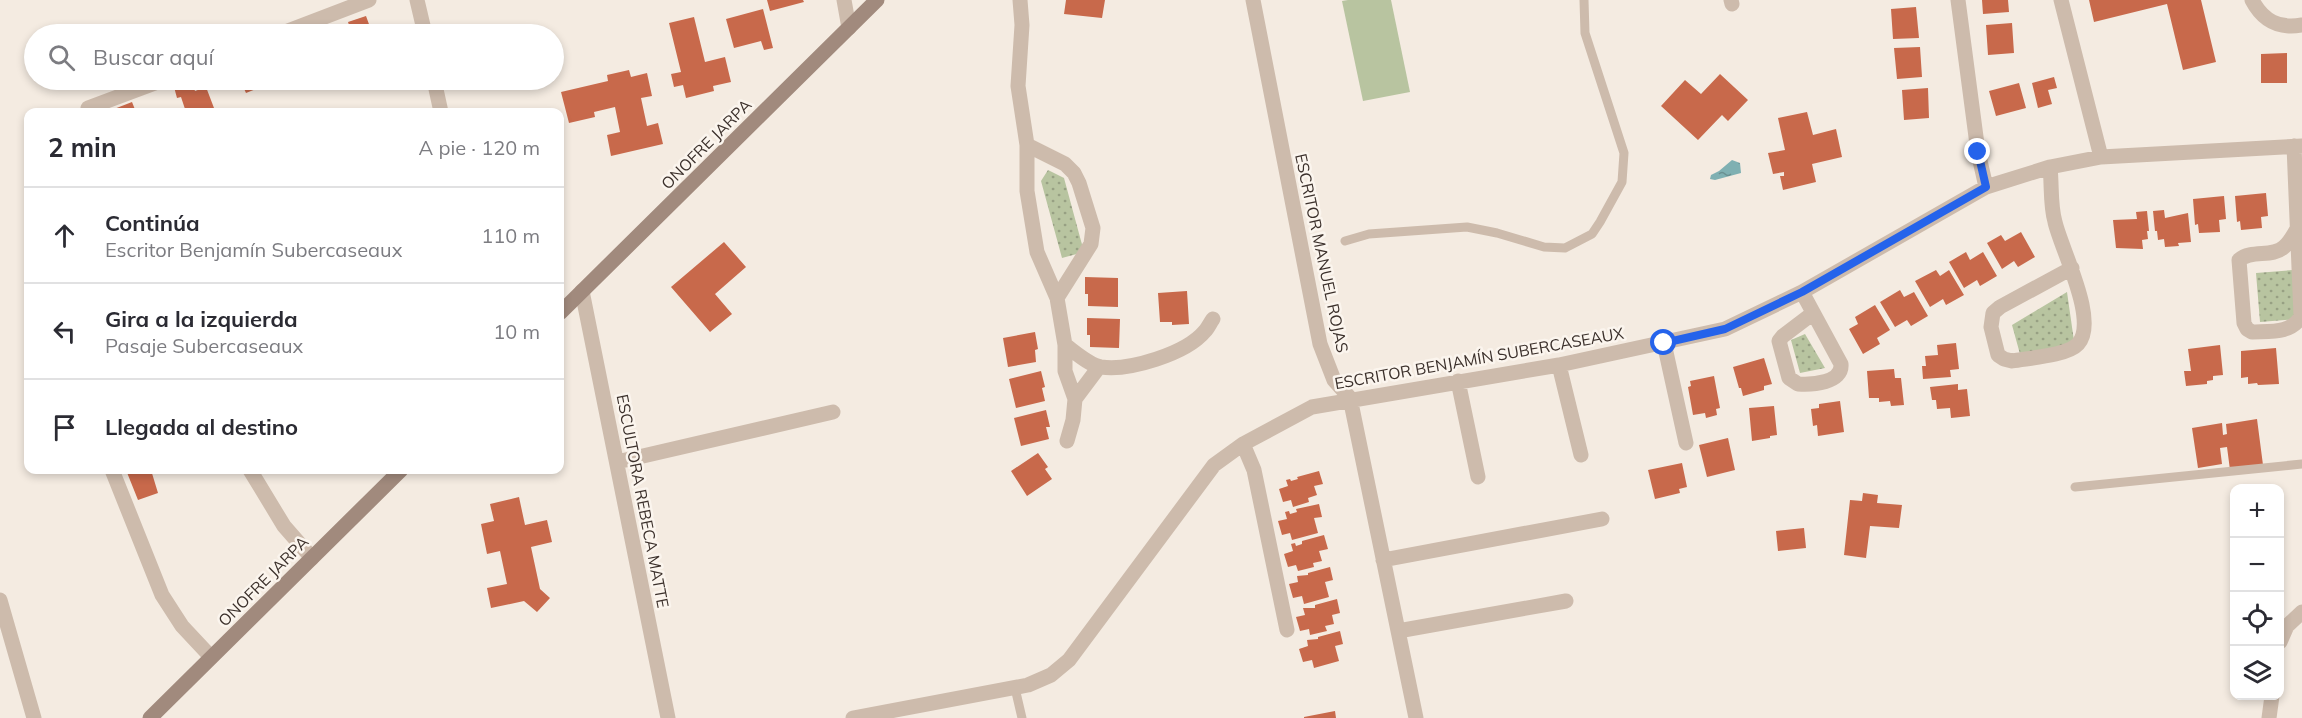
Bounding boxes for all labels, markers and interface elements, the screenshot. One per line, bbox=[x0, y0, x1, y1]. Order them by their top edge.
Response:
search box bbox=[24, 24, 564, 90]
icon: search bbox=[45, 41, 78, 74]
text: Buscar aquí bbox=[93, 43, 214, 71]
street label: ONOFRE JARPA bbox=[657, 95, 755, 193]
text: 2 min bbox=[48, 131, 117, 164]
text: A pie · 120 m bbox=[419, 135, 540, 160]
route end bbox=[1964, 138, 1990, 164]
street label: ESCRITOR MANUEL ROJAS bbox=[1291, 152, 1353, 354]
text: Continúa bbox=[105, 209, 200, 237]
icon: ahead bbox=[48, 219, 81, 252]
text: 110 m bbox=[481, 223, 540, 248]
text: Escritor Benjamín Subercaseaux bbox=[105, 237, 402, 262]
text: Gira a la izquierda bbox=[105, 305, 298, 333]
icon: left bbox=[48, 315, 81, 348]
text: 10 m bbox=[493, 319, 540, 344]
street label: ESCRITOR BENJAMÍN SUBERCASEAUX bbox=[1333, 323, 1626, 393]
route start bbox=[1650, 329, 1676, 355]
text: Pasaje Subercaseaux bbox=[105, 333, 303, 358]
street label: ESCULTORA REBECA MATTE bbox=[612, 393, 674, 609]
icon: arrive bbox=[48, 411, 81, 444]
text: Llegada al destino bbox=[105, 413, 298, 441]
map controls bbox=[2230, 484, 2284, 700]
button: + bbox=[2230, 484, 2284, 538]
street label: ONOFRE JARPA bbox=[214, 532, 312, 630]
button: − bbox=[2230, 538, 2284, 592]
button: locate bbox=[2230, 592, 2284, 646]
button: layers bbox=[2230, 646, 2284, 700]

